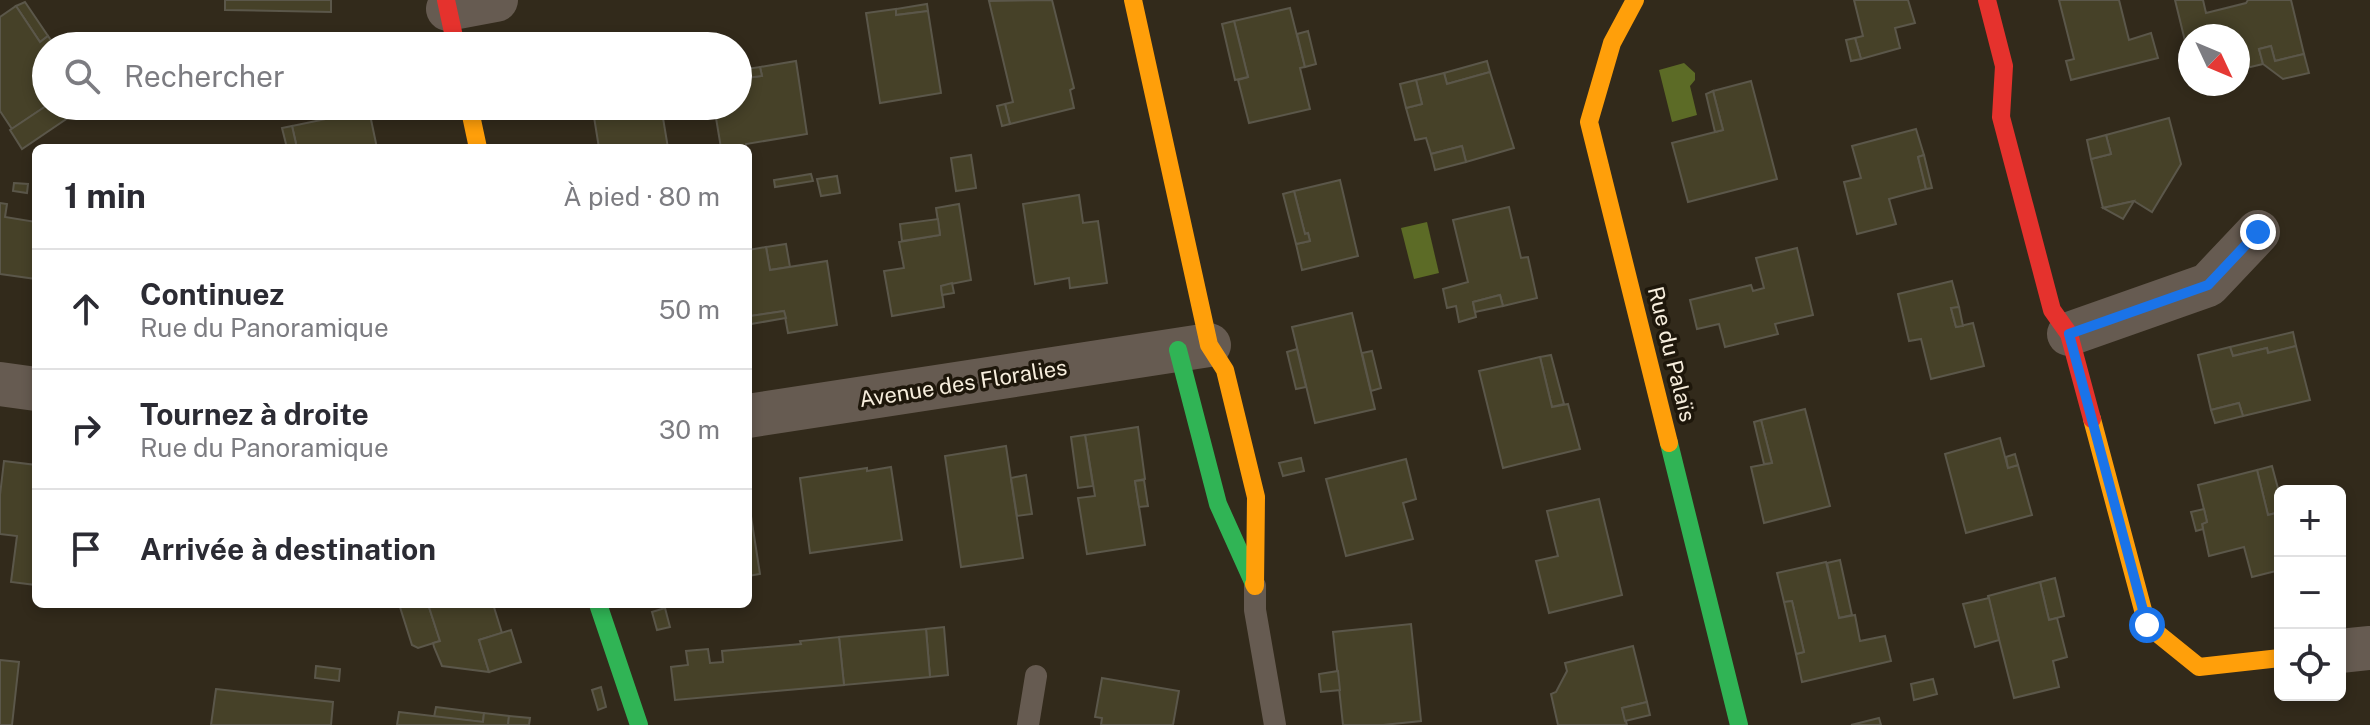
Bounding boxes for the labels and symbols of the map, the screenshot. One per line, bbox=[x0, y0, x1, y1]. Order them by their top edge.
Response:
north arrow bbox=[2178, 24, 2250, 96]
route end bbox=[2240, 214, 2276, 250]
street label: Rue du Palaïs bbox=[1643, 284, 1701, 424]
street label: Avenue des Floralies bbox=[857, 354, 1069, 412]
route start bbox=[2129, 607, 2165, 643]

